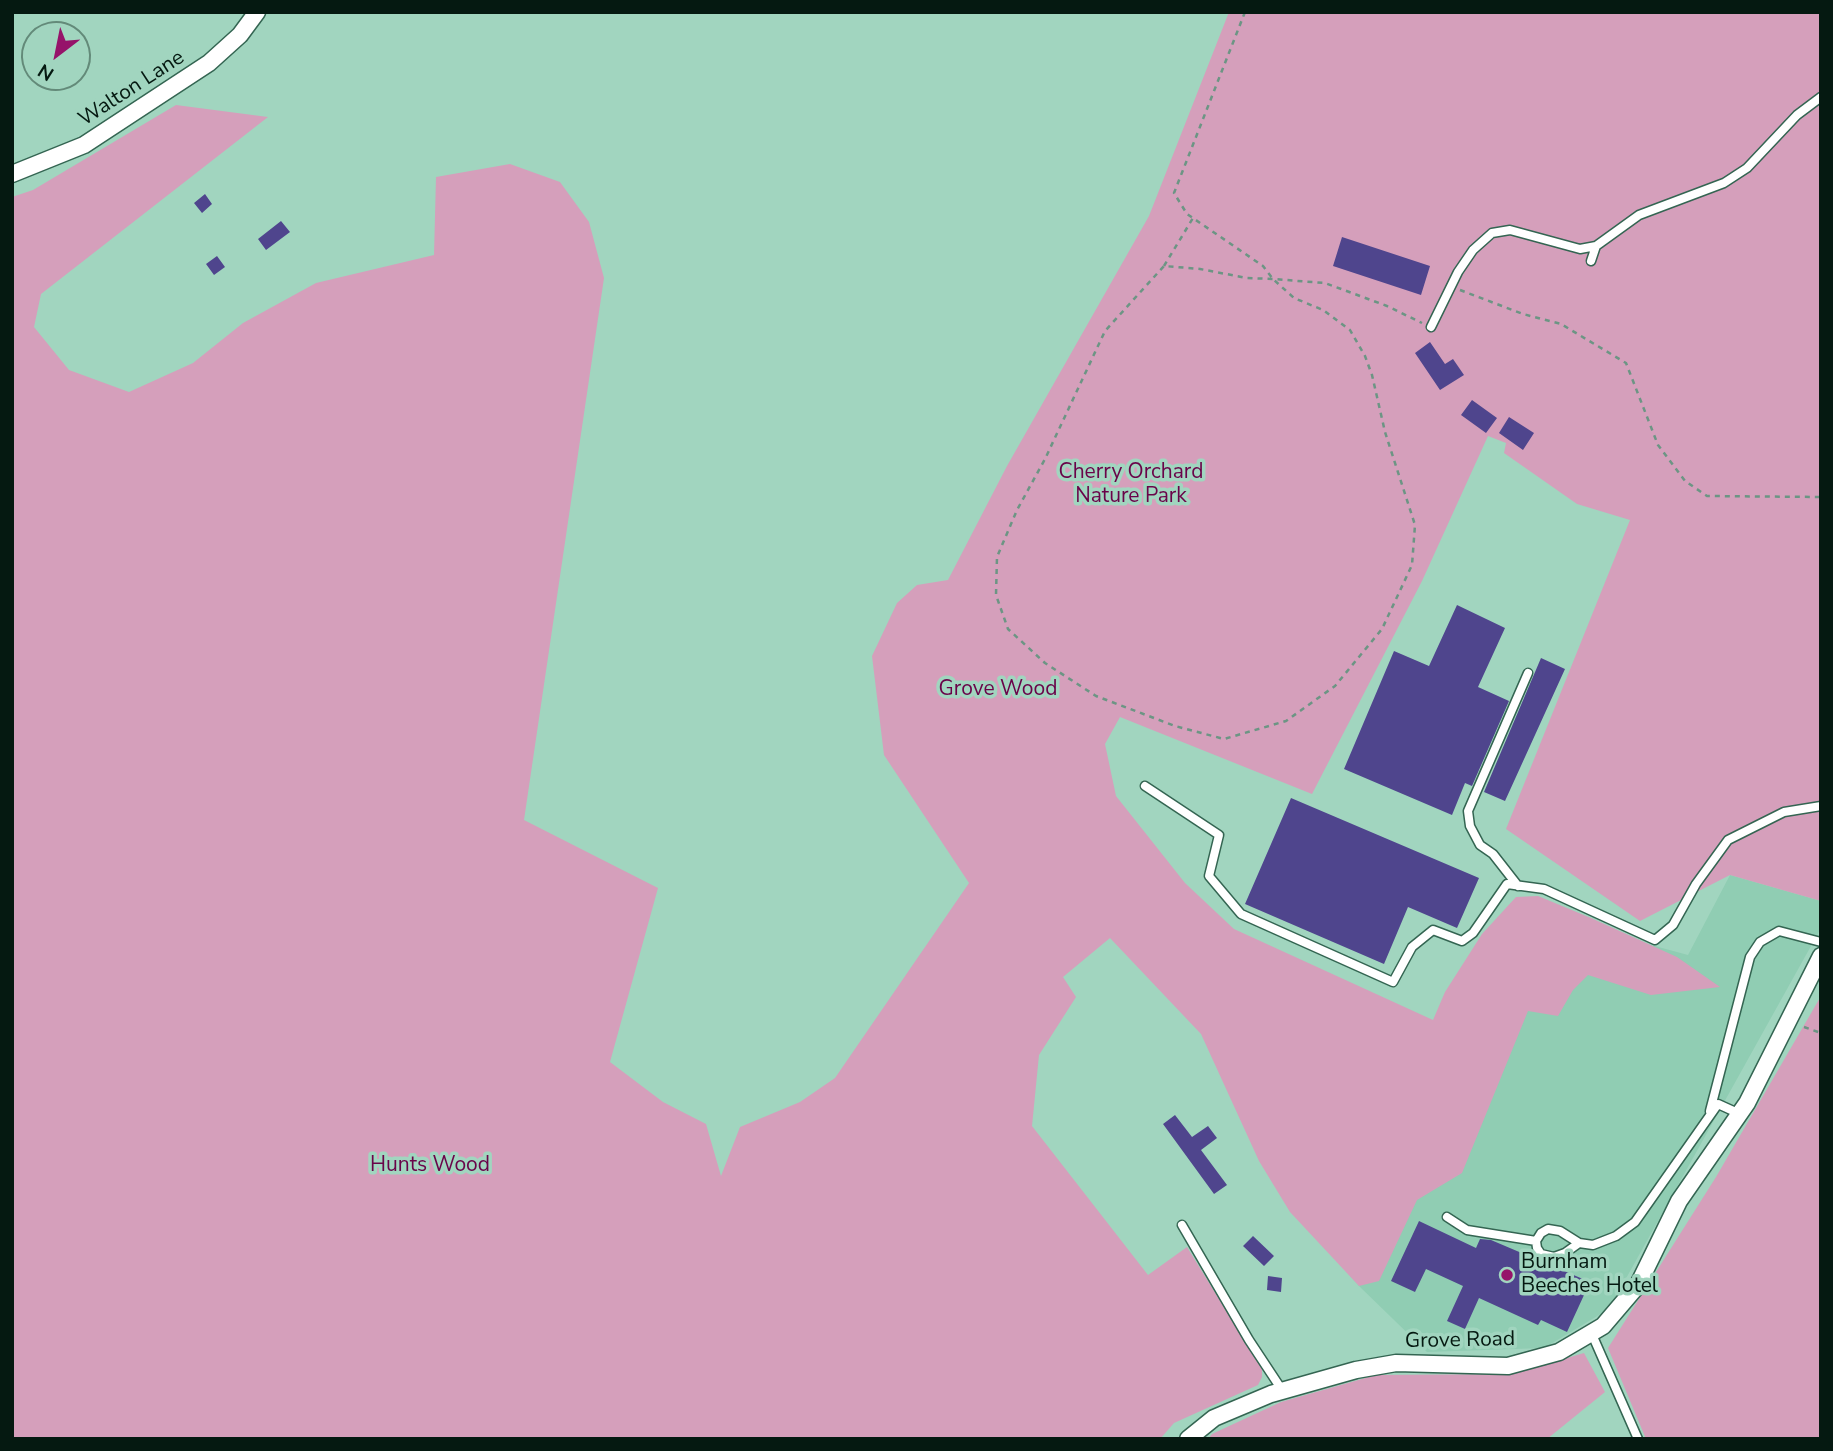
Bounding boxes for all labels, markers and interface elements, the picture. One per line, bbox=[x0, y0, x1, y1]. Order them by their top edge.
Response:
north arrow bbox=[21, 21, 91, 91]
street label: Walton Lane bbox=[74, 45, 190, 133]
text: N bbox=[33, 57, 59, 87]
park label: Cherry Orchard Nature Park bbox=[1059, 460, 1203, 510]
park label: Grove Wood bbox=[939, 677, 1057, 703]
park label: Hunts Wood bbox=[370, 1153, 490, 1179]
place label: Burnham Beeches Hotel bbox=[1521, 1250, 1658, 1300]
marker: Burnham Beeches Hotel bbox=[1499, 1267, 1515, 1283]
street label: Grove Road bbox=[1405, 1327, 1515, 1355]

